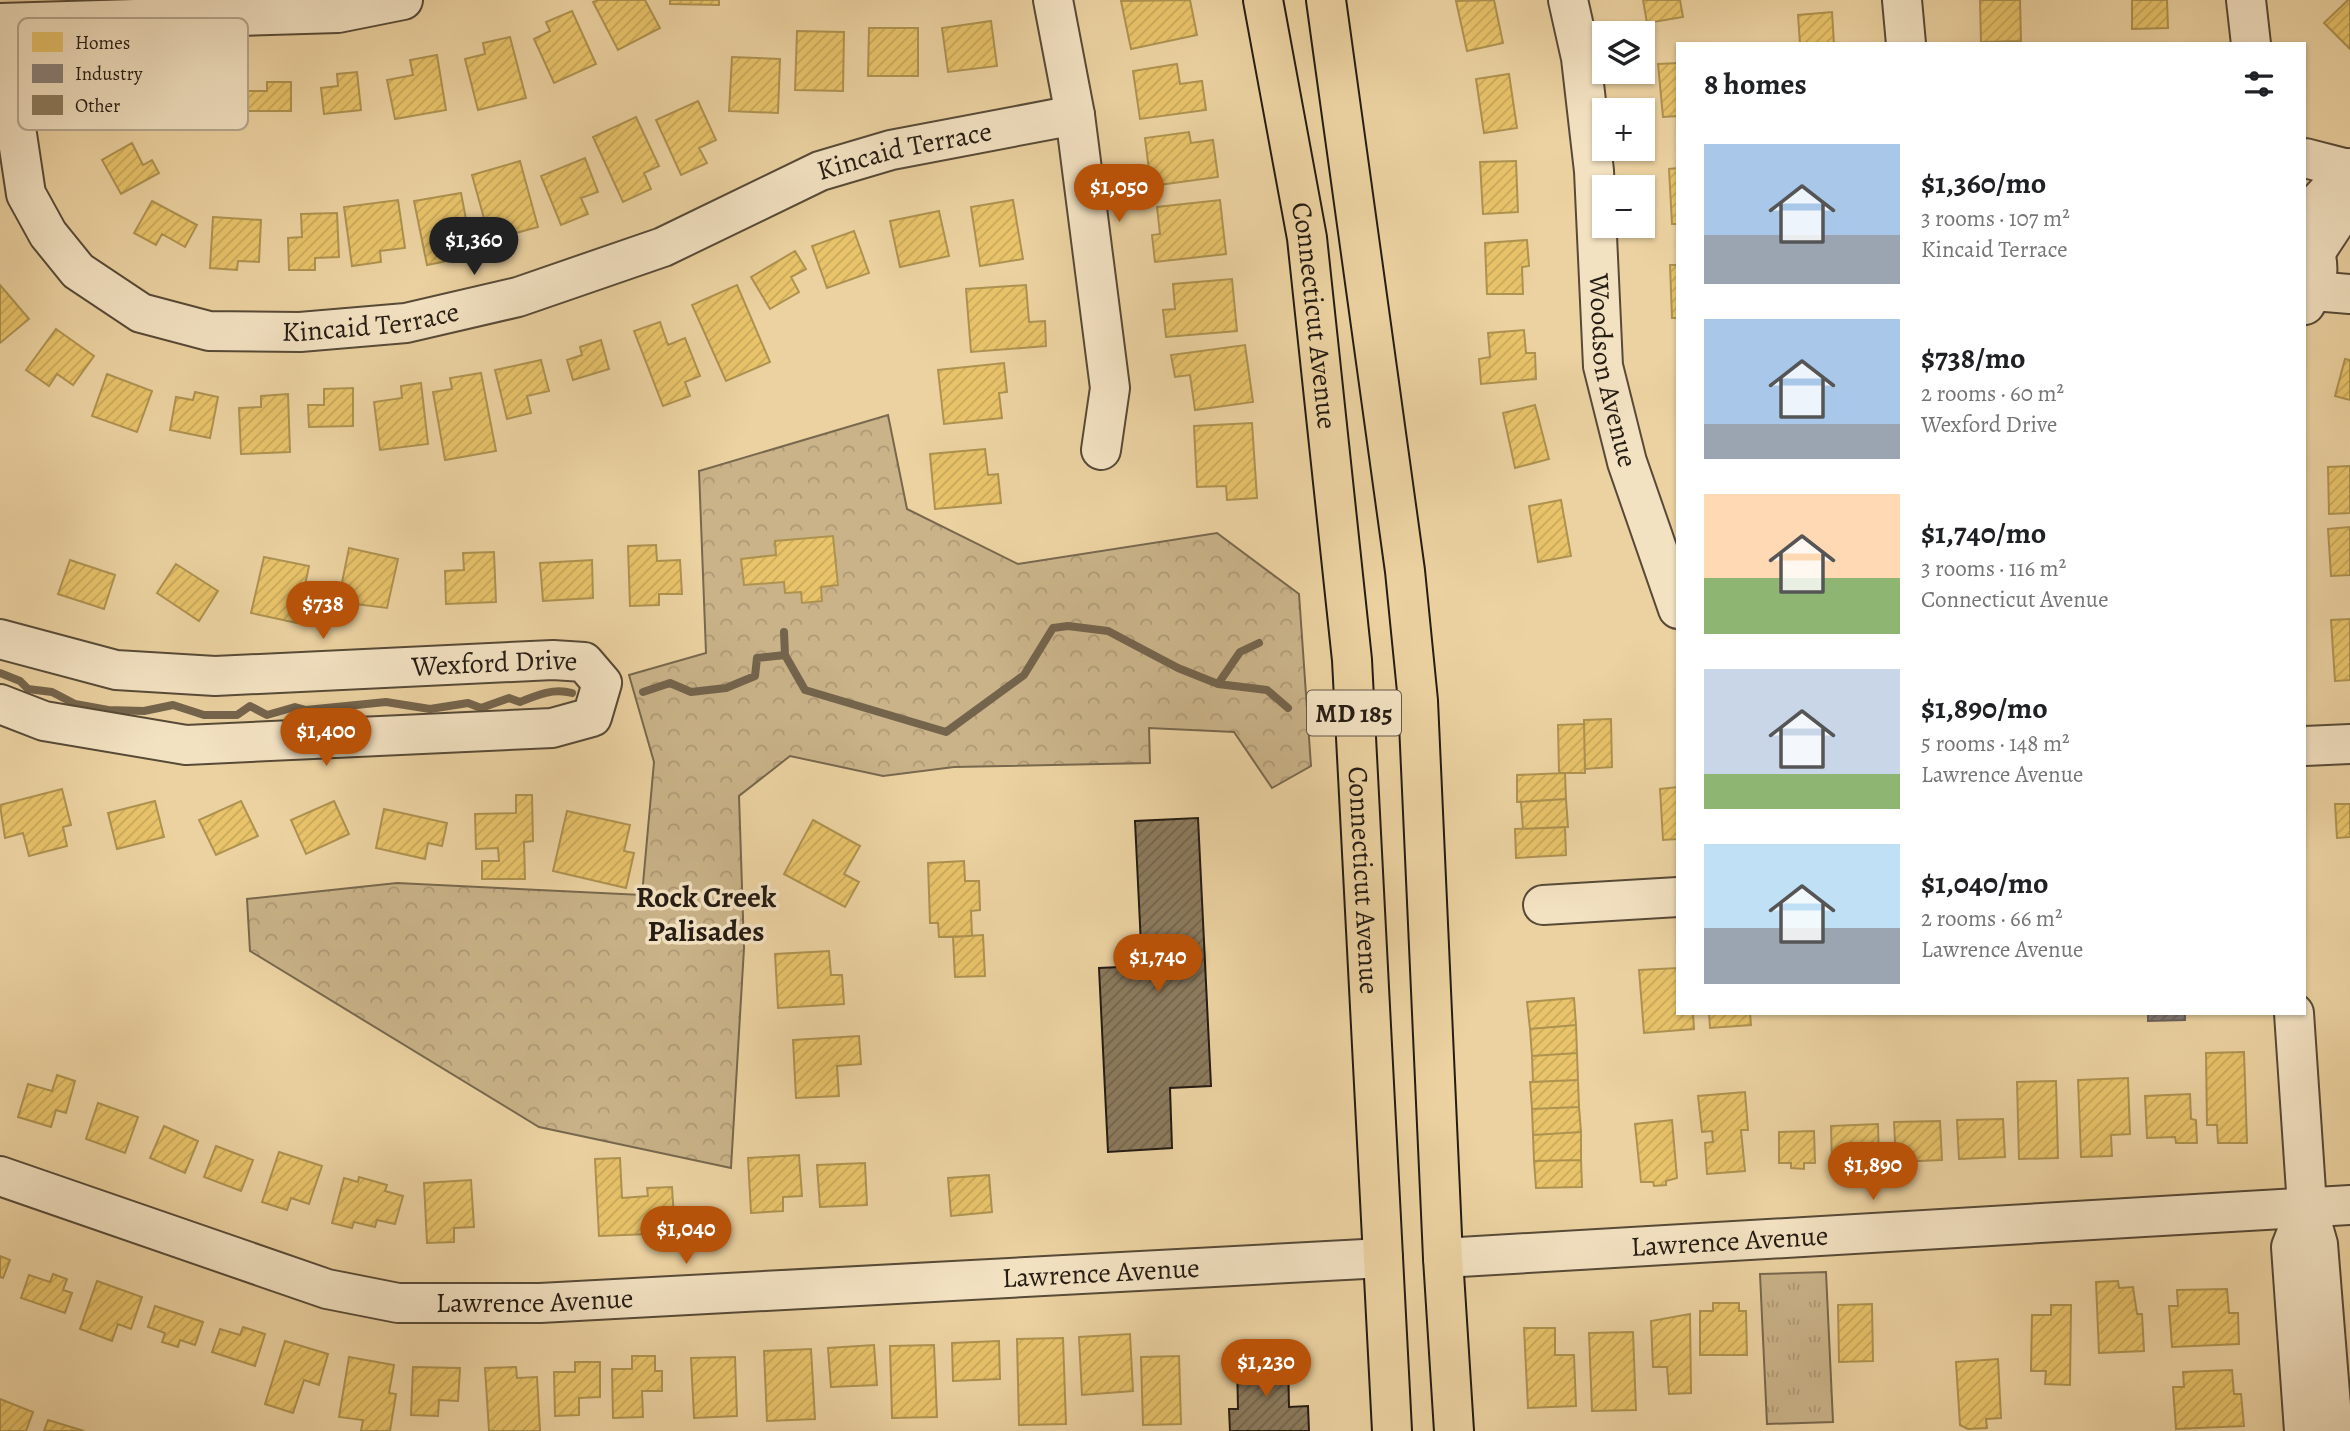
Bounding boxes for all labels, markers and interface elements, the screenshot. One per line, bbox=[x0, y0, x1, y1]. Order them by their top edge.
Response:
legend bbox=[18, 18, 248, 130]
map controls bbox=[1592, 21, 1655, 238]
button: layers bbox=[1592, 21, 1655, 84]
text: Homes bbox=[75, 30, 130, 56]
text: Industry bbox=[75, 61, 143, 87]
text: 8 homes bbox=[1704, 64, 1807, 104]
icon: filters bbox=[2240, 65, 2278, 103]
text: Other bbox=[75, 93, 120, 119]
button: + bbox=[1592, 98, 1655, 161]
street label: Kincaid Terrace bbox=[812, 112, 995, 190]
text: $1,360/mo bbox=[1921, 163, 2046, 203]
pin: $1,050 bbox=[1062, 164, 1176, 224]
text: $1,050 bbox=[1090, 171, 1148, 202]
icon: home bbox=[1760, 172, 1844, 256]
button: − bbox=[1592, 175, 1655, 238]
street label: Connecticut Avenue bbox=[1282, 199, 1346, 431]
text: 3 rooms · 107 m² bbox=[1921, 203, 2070, 234]
pin: $1,360 bbox=[417, 218, 531, 277]
text: $1,360 bbox=[445, 224, 503, 255]
text: Kincaid Terrace bbox=[1921, 234, 2067, 265]
street label: Woodson Avenue bbox=[1580, 272, 1647, 471]
street label: Kincaid Terrace bbox=[282, 292, 463, 351]
text: $738/mo bbox=[1921, 338, 2026, 378]
icon: home bbox=[1760, 347, 1844, 431]
text: 2 rooms · 60 m² bbox=[1921, 378, 2064, 409]
text: Wexford Drive bbox=[1921, 409, 2057, 440]
text: $1,740/mo bbox=[1921, 513, 2046, 553]
icon: home bbox=[1760, 522, 1844, 606]
text: 3 rooms · 116 m² bbox=[1921, 553, 2066, 584]
pin: $738 bbox=[282, 582, 364, 641]
text: Connecticut Avenue bbox=[1921, 584, 2109, 615]
text: $738 bbox=[302, 588, 344, 619]
street label: Wexford Drive bbox=[410, 641, 579, 686]
text: $1,890/mo bbox=[1921, 688, 2048, 728]
road number: MD 185 bbox=[1307, 691, 1401, 736]
icon: home bbox=[1760, 697, 1844, 781]
pin: $1,400 bbox=[269, 708, 383, 768]
text: $1,400 bbox=[296, 715, 356, 746]
text: 5 rooms · 148 m² bbox=[1921, 728, 2070, 759]
text: Lawrence Avenue bbox=[1921, 759, 2083, 790]
street label: Connecticut Avenue bbox=[1339, 765, 1388, 995]
text: $1,040/mo bbox=[1921, 863, 2049, 903]
icon: home bbox=[1760, 872, 1844, 956]
district label: Rock Creek Palisades bbox=[636, 877, 777, 951]
text: 2 rooms · 66 m² bbox=[1921, 903, 2063, 934]
pin: $1,740 bbox=[1101, 934, 1215, 994]
text: Lawrence Avenue bbox=[1921, 934, 2083, 965]
text: $1,740 bbox=[1129, 941, 1187, 972]
pin: $1,890 bbox=[1816, 1142, 1930, 1202]
text: $1,890 bbox=[1844, 1149, 1902, 1180]
pin: $1,040 bbox=[629, 1206, 743, 1266]
text: $1,040 bbox=[656, 1213, 716, 1244]
street label: Lawrence Avenue bbox=[1630, 1217, 1829, 1266]
street label: Lawrence Avenue bbox=[1001, 1249, 1201, 1297]
street label: Lawrence Avenue bbox=[436, 1279, 634, 1322]
pin: $1,230 bbox=[1209, 1340, 1323, 1399]
text: $1,230 bbox=[1237, 1346, 1295, 1377]

